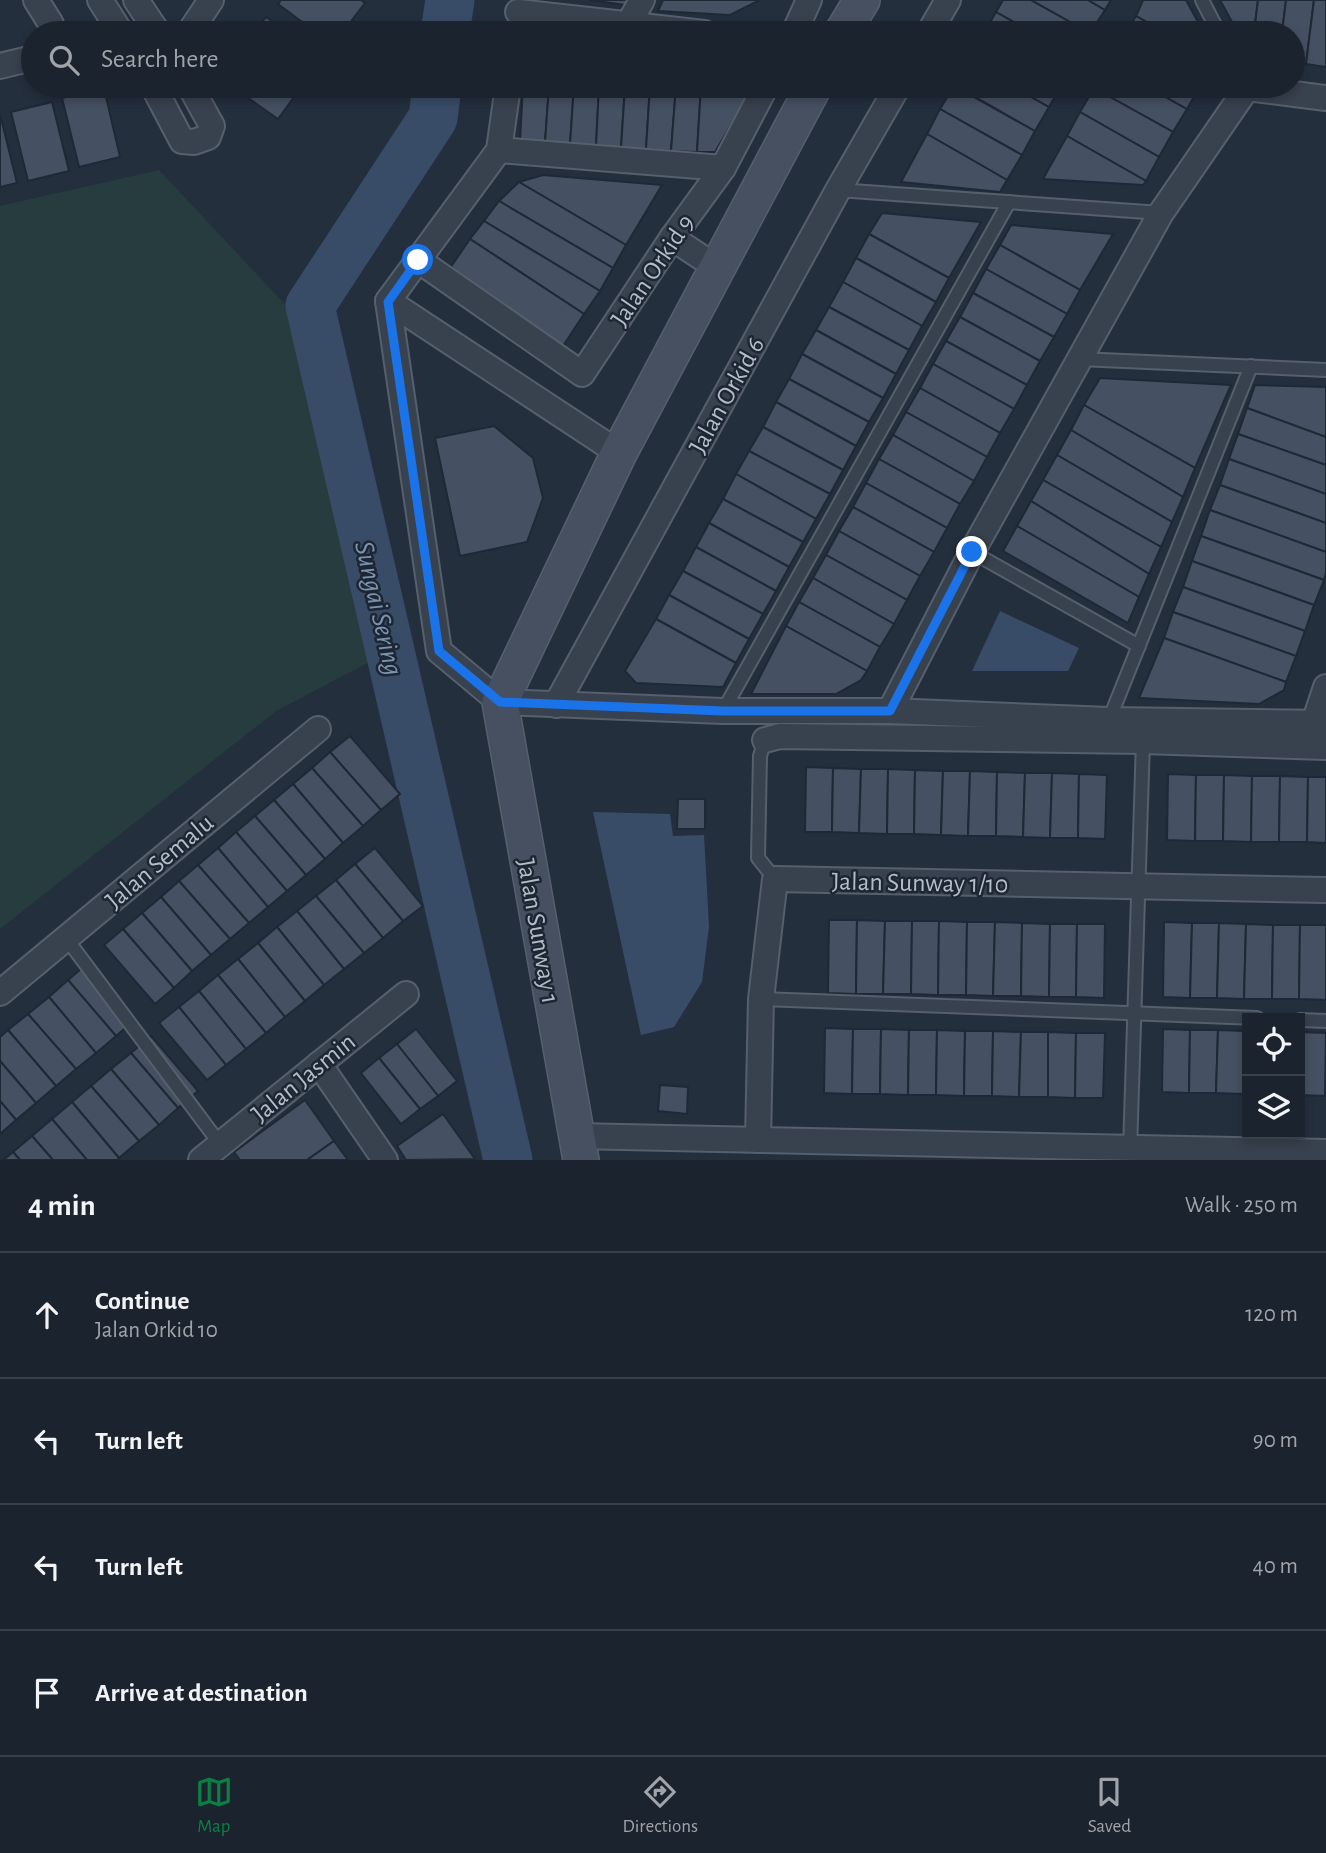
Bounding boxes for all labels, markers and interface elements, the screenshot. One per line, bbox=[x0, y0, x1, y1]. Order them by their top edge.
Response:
search box bbox=[21, 21, 1305, 98]
icon: search bbox=[45, 41, 83, 79]
text: Search here bbox=[101, 46, 219, 72]
street label: Jalan Orkid 9 bbox=[606, 210, 700, 331]
route start bbox=[402, 244, 433, 275]
street label: Jalan Orkid 6 bbox=[684, 333, 769, 458]
route end bbox=[956, 536, 987, 567]
water label: Sungai Sering bbox=[349, 539, 407, 678]
street label: Jalan Semalu bbox=[101, 809, 218, 914]
street label: Jalan Sunway 1 bbox=[512, 857, 564, 1006]
street label: Jalan Sunway 1/10 bbox=[831, 868, 1009, 898]
map controls bbox=[1242, 1013, 1305, 1139]
button: locate bbox=[1242, 1013, 1305, 1076]
street label: Jalan Jasmin bbox=[247, 1028, 360, 1127]
button: layers bbox=[1242, 1076, 1305, 1139]
text: 4 min bbox=[28, 1191, 96, 1221]
text: Walk · 250 m bbox=[1185, 1194, 1298, 1217]
text: Continue bbox=[95, 1288, 190, 1314]
icon: ahead bbox=[28, 1296, 66, 1334]
text: 120 m bbox=[1245, 1303, 1298, 1326]
text: Jalan Orkid 10 bbox=[95, 1319, 218, 1342]
icon: left bbox=[28, 1422, 66, 1460]
text: Turn left bbox=[95, 1428, 183, 1454]
text: 90 m bbox=[1253, 1429, 1298, 1452]
icon: left bbox=[28, 1548, 66, 1586]
text: Turn left bbox=[95, 1554, 183, 1580]
text: 40 m bbox=[1253, 1555, 1298, 1578]
icon: arrive bbox=[28, 1674, 66, 1712]
text: Arrive at destination bbox=[95, 1680, 308, 1706]
tab: Map bbox=[195, 1773, 233, 1838]
tab: Directions bbox=[622, 1773, 698, 1838]
tab: Saved bbox=[1088, 1773, 1131, 1838]

